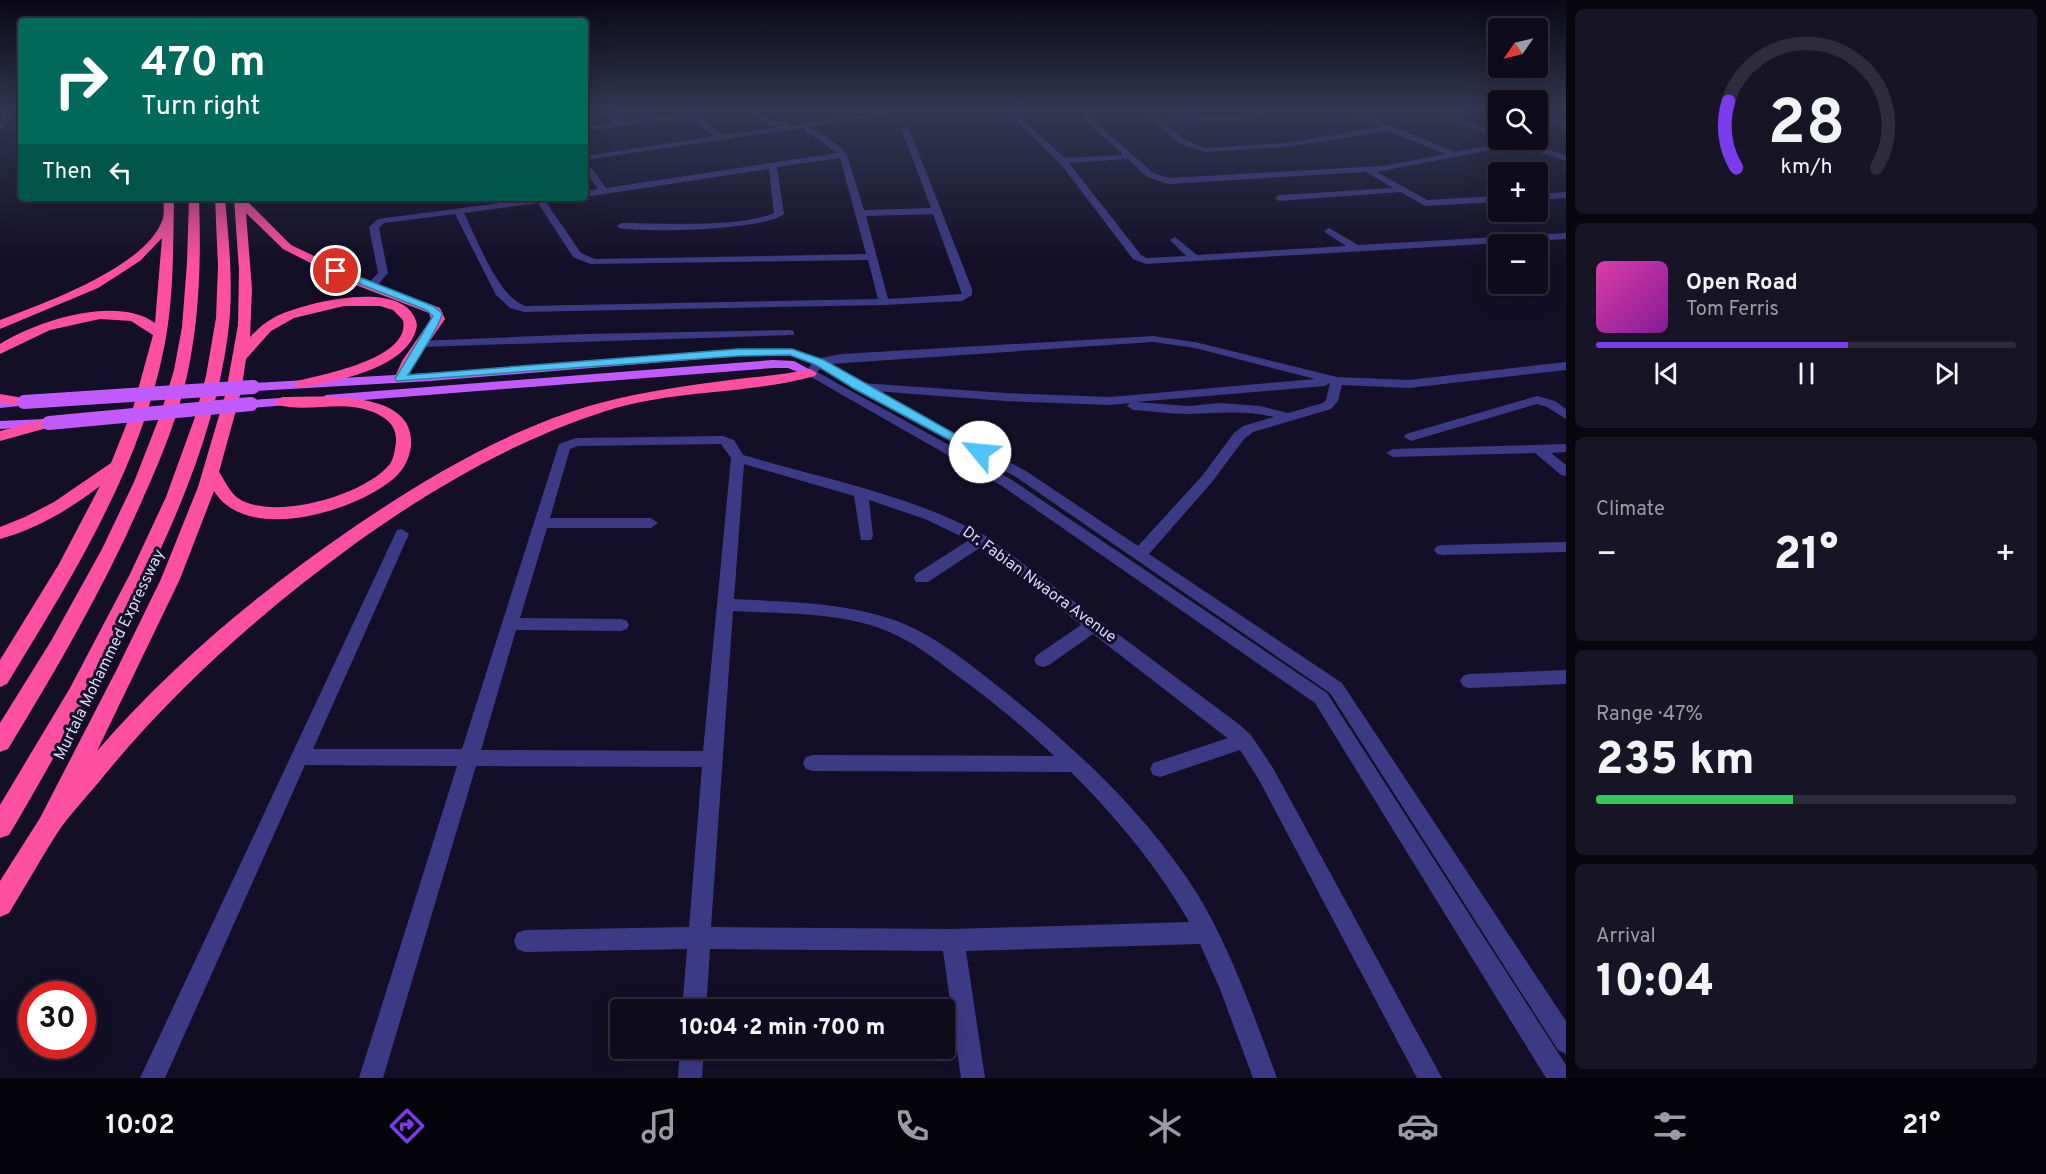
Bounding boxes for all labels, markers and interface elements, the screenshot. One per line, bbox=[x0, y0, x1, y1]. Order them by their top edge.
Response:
north arrow bbox=[1488, 18, 1548, 78]
map controls bbox=[1488, 18, 1548, 294]
text: 470 m bbox=[141, 38, 266, 91]
icon: right bbox=[42, 42, 120, 120]
text: 28 bbox=[1767, 88, 1845, 167]
text: Turn right bbox=[141, 90, 260, 124]
button: search bbox=[1488, 90, 1548, 150]
text: km/h bbox=[1780, 155, 1832, 182]
icon: left bbox=[104, 156, 137, 189]
text: Then bbox=[42, 159, 92, 186]
button: + bbox=[1488, 162, 1548, 222]
button: − bbox=[1488, 234, 1548, 294]
pin bbox=[310, 245, 361, 296]
icon: arrive bbox=[319, 254, 352, 287]
text: Open Road bbox=[1686, 270, 1798, 297]
text: Tom Ferris bbox=[1686, 297, 1779, 323]
icon: previous bbox=[1650, 357, 1683, 390]
icon: pause bbox=[1790, 357, 1823, 390]
icon: next bbox=[1930, 357, 1963, 390]
position arrow bbox=[948, 420, 1012, 484]
text: Climate bbox=[1596, 497, 1665, 523]
street label: Dr. Fabian Nwaora Avenue bbox=[958, 522, 1120, 648]
text: 21° bbox=[1774, 528, 1838, 585]
text: − bbox=[1596, 535, 1617, 577]
text: + bbox=[1995, 535, 2016, 577]
street label: Murtala Mohammed Expressway bbox=[50, 546, 170, 764]
text: Range · 47% bbox=[1596, 702, 1703, 728]
text: 235 km bbox=[1596, 733, 1755, 790]
text: Arrival bbox=[1596, 924, 1656, 950]
text: 10:04 bbox=[1596, 955, 1715, 1012]
speed limit sign: 30 bbox=[18, 981, 96, 1059]
text: 10:04 · 2 min · 700 m bbox=[680, 1015, 885, 1042]
icon: directions bbox=[386, 1105, 428, 1147]
icon: music bbox=[638, 1105, 680, 1147]
icon: phone bbox=[891, 1105, 933, 1147]
icon: climate bbox=[1144, 1105, 1186, 1147]
icon: car bbox=[1397, 1105, 1439, 1147]
icon: filters bbox=[1649, 1105, 1691, 1147]
text: 10:02 bbox=[105, 1109, 175, 1143]
text: 21° bbox=[1902, 1109, 1941, 1143]

